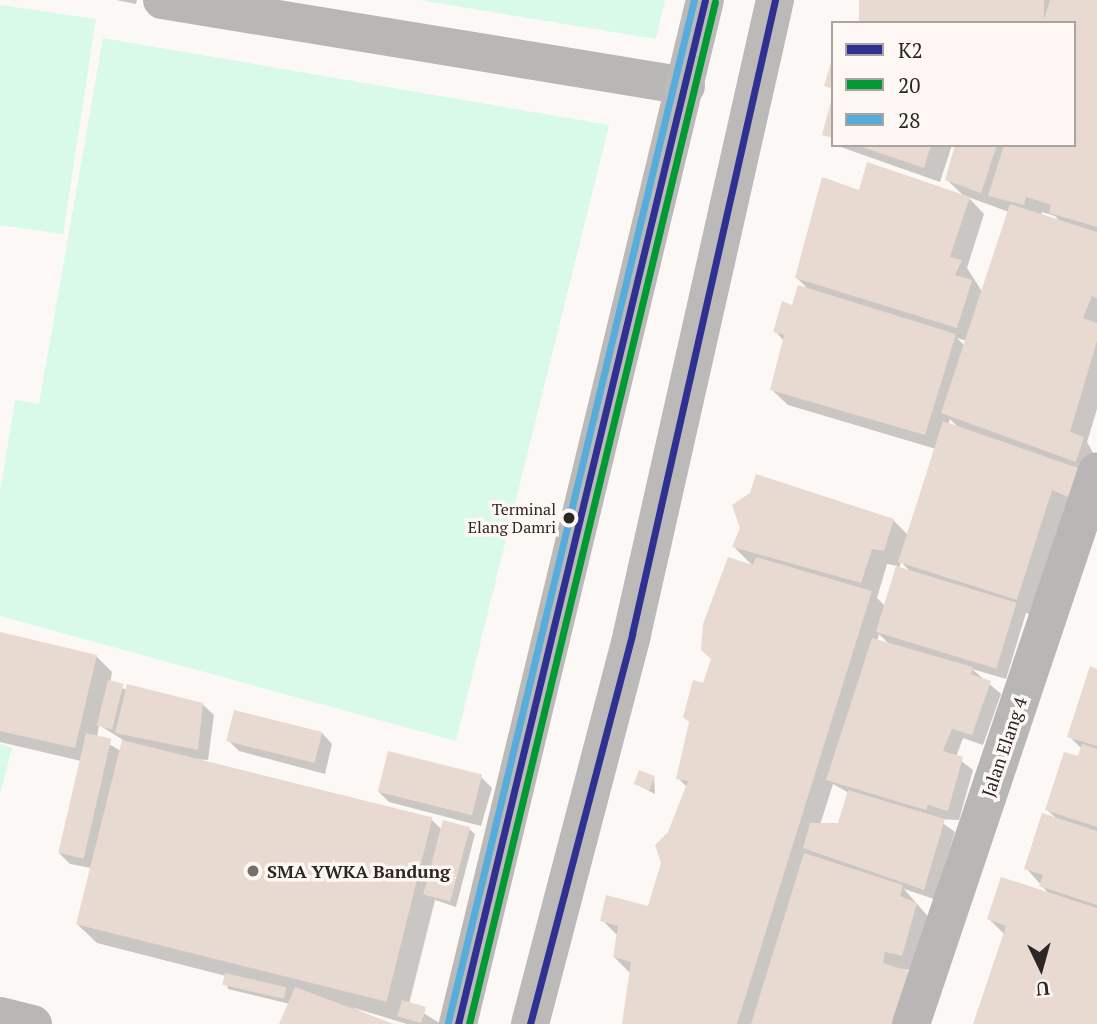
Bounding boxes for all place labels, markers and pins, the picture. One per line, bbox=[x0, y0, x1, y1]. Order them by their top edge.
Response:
place label: Terminal Elang Damri bbox=[468, 499, 556, 537]
marker: Terminal Elang Damri bbox=[562, 511, 576, 525]
place label: SMA YWKA Bandung bbox=[267, 860, 450, 882]
marker: SMA YWKA Bandung bbox=[245, 863, 261, 879]

